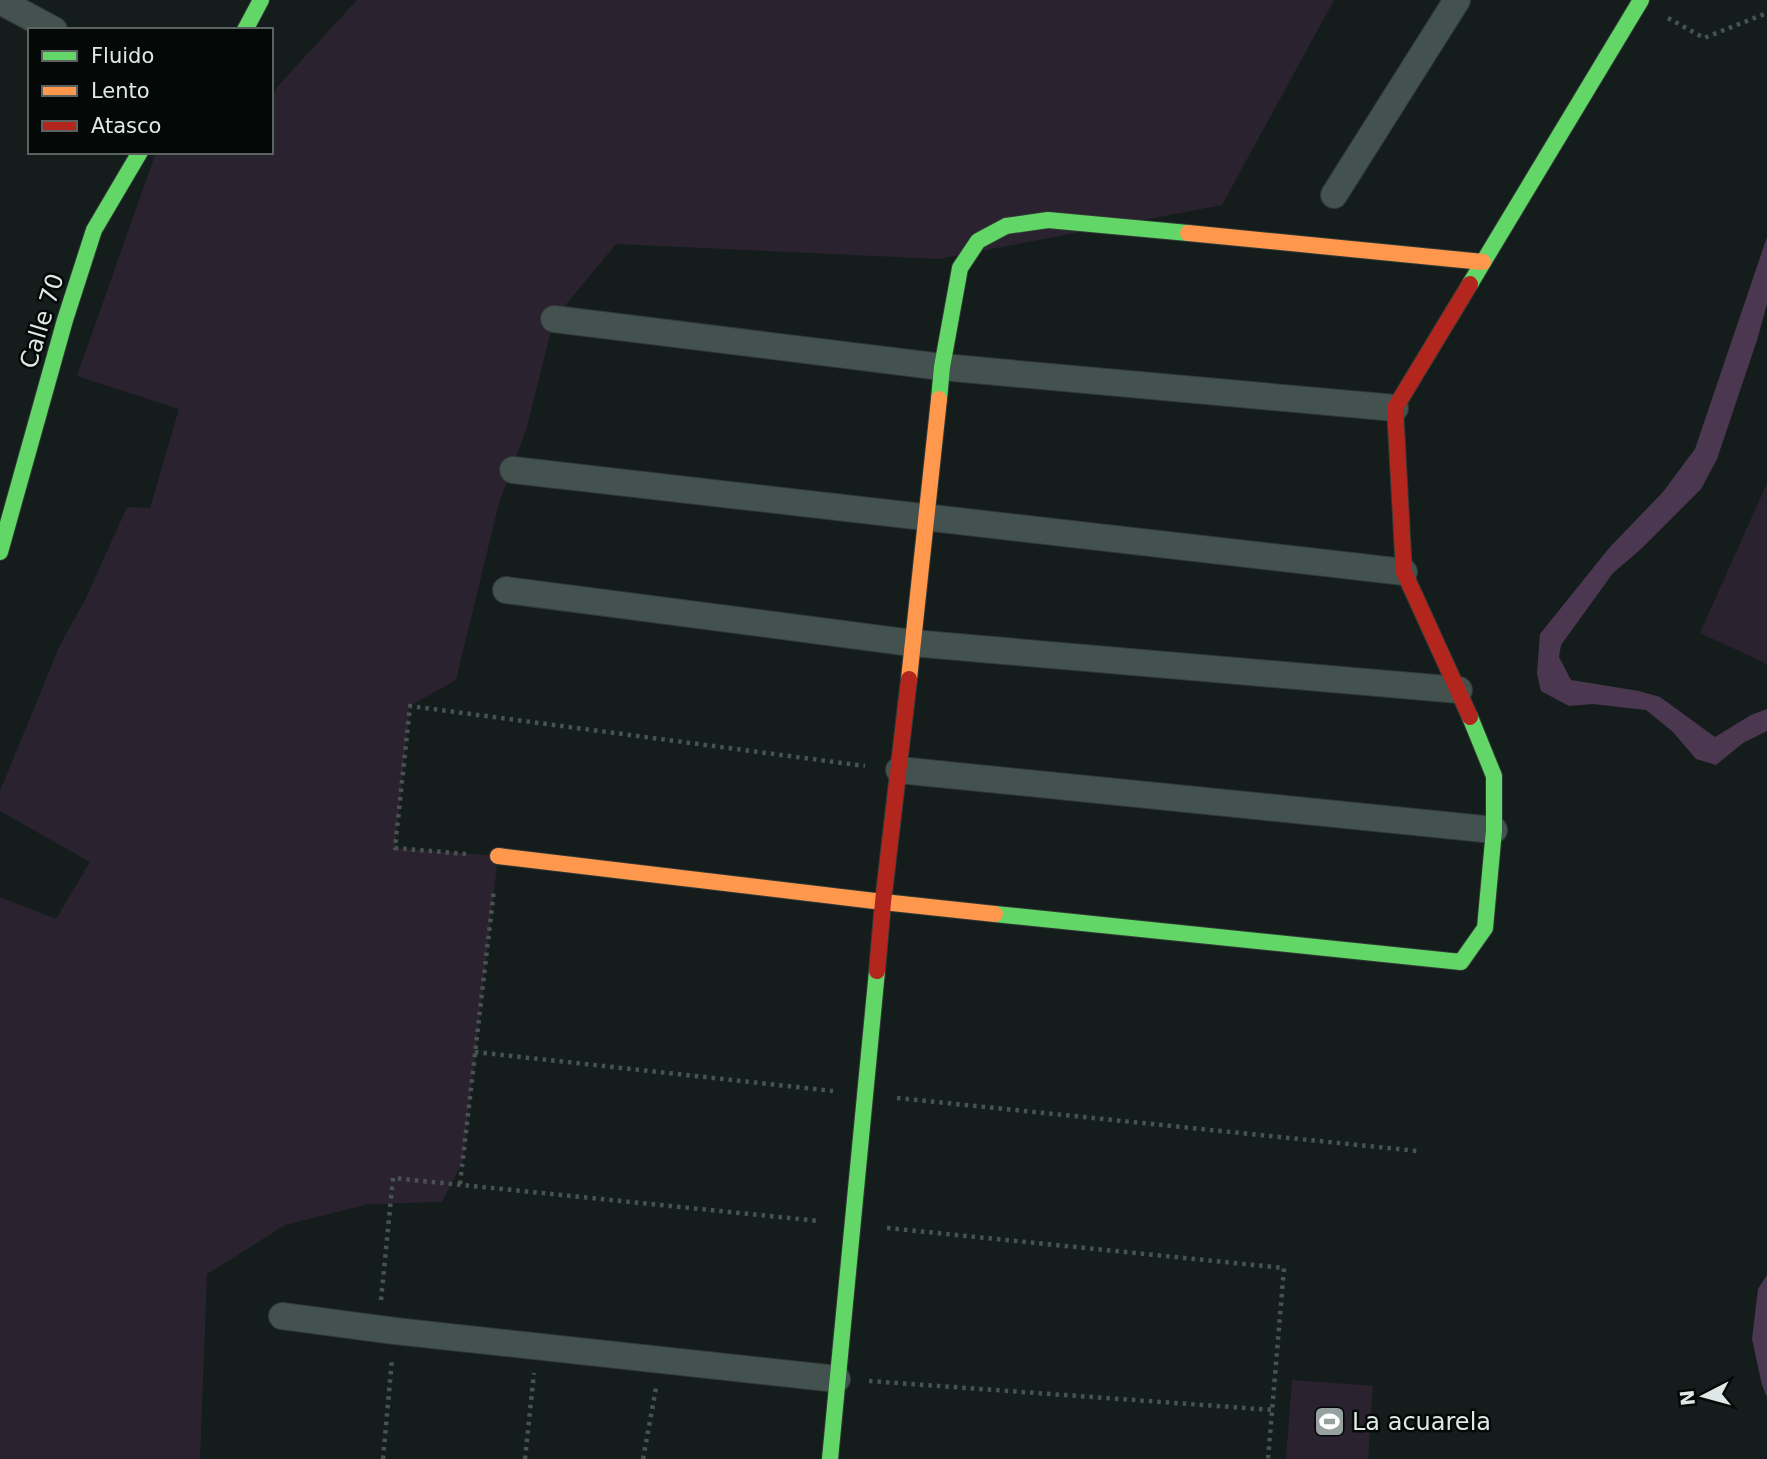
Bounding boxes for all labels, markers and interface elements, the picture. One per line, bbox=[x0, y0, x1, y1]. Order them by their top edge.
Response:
legend bbox=[28, 28, 273, 154]
text: Fluido bbox=[91, 44, 154, 68]
text: Lento bbox=[91, 79, 150, 103]
text: Atasco bbox=[91, 114, 161, 138]
street label: Calle 70 bbox=[14, 270, 70, 372]
north arrow bbox=[1669, 1361, 1739, 1431]
text: N bbox=[1675, 1389, 1699, 1407]
sports icon: La acuarela bbox=[1312, 1405, 1346, 1439]
place label: La acuarela bbox=[1352, 1408, 1491, 1436]

